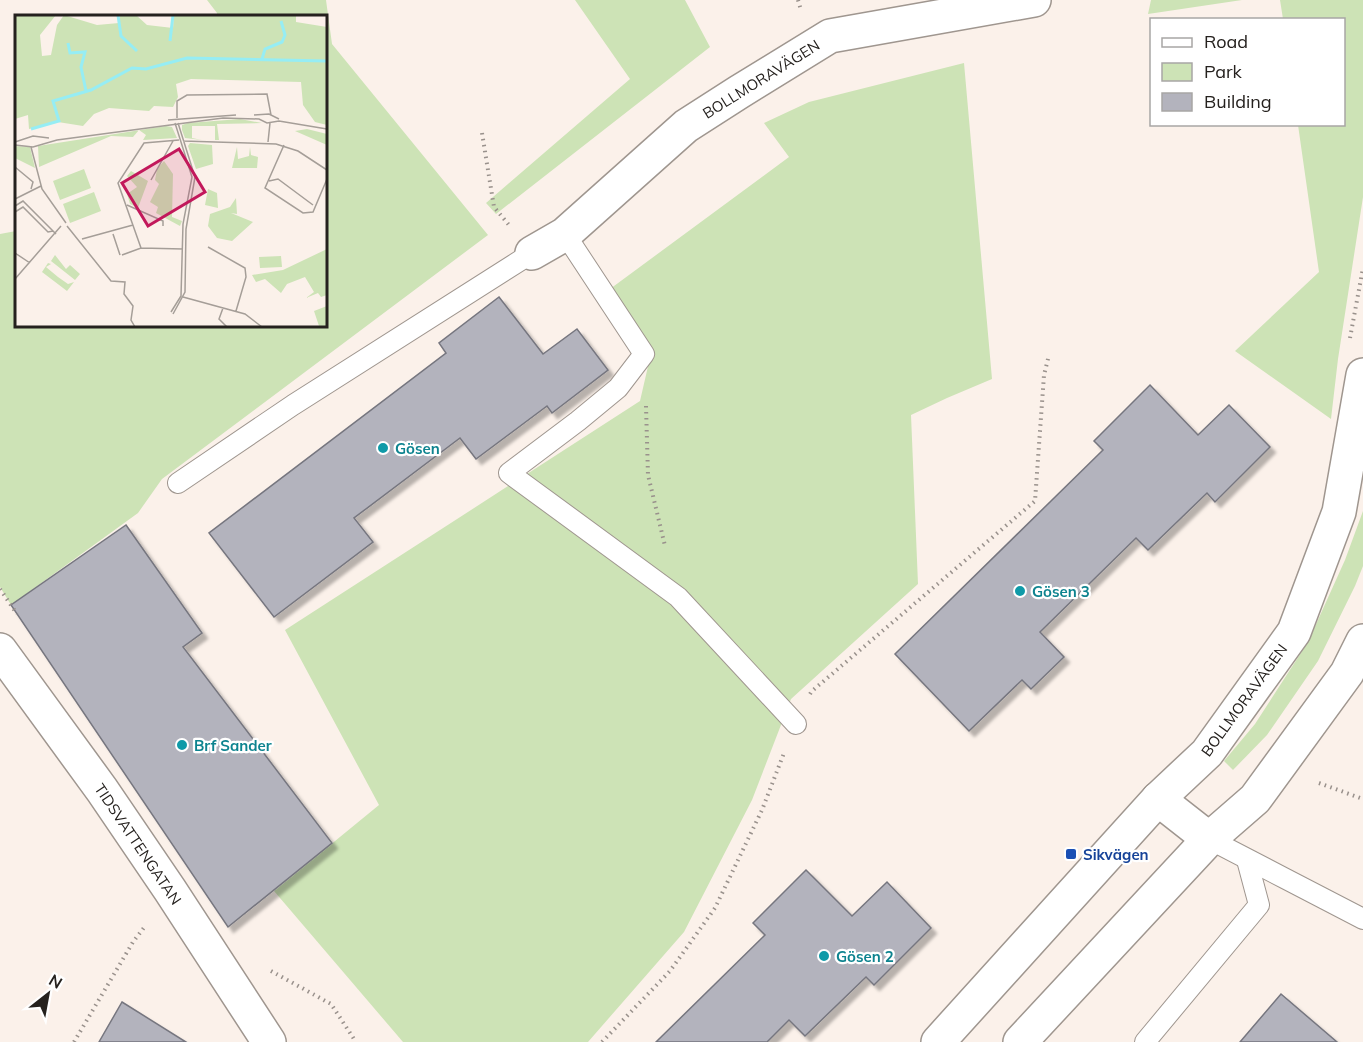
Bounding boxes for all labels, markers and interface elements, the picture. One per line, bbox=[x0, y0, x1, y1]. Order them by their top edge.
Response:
inset map bbox=[15, 15, 327, 327]
legend bbox=[1150, 18, 1345, 126]
text: Road bbox=[1204, 30, 1248, 53]
street label: BOLLMORAVÄGEN bbox=[699, 35, 823, 123]
text: Park bbox=[1204, 60, 1243, 83]
text: Building bbox=[1204, 90, 1272, 113]
place label: Gösen bbox=[395, 439, 440, 458]
marker: Gösen bbox=[376, 441, 390, 455]
place label: Gösen 3 bbox=[1032, 582, 1090, 601]
marker: Gösen 3 bbox=[1013, 584, 1027, 598]
street label: BOLLMORAVÄGEN bbox=[1197, 640, 1291, 760]
place label: Brf Sander bbox=[194, 736, 272, 755]
marker: Brf Sander bbox=[175, 738, 189, 752]
street label: TIDSVATTENGATAN bbox=[90, 780, 186, 908]
place label: Sikvägen bbox=[1083, 845, 1149, 864]
marker: Sikvägen bbox=[1064, 847, 1078, 861]
place label: Gösen 2 bbox=[836, 947, 894, 966]
marker: Gösen 2 bbox=[817, 949, 831, 963]
north arrow bbox=[18, 964, 78, 1024]
text: N bbox=[45, 969, 66, 993]

